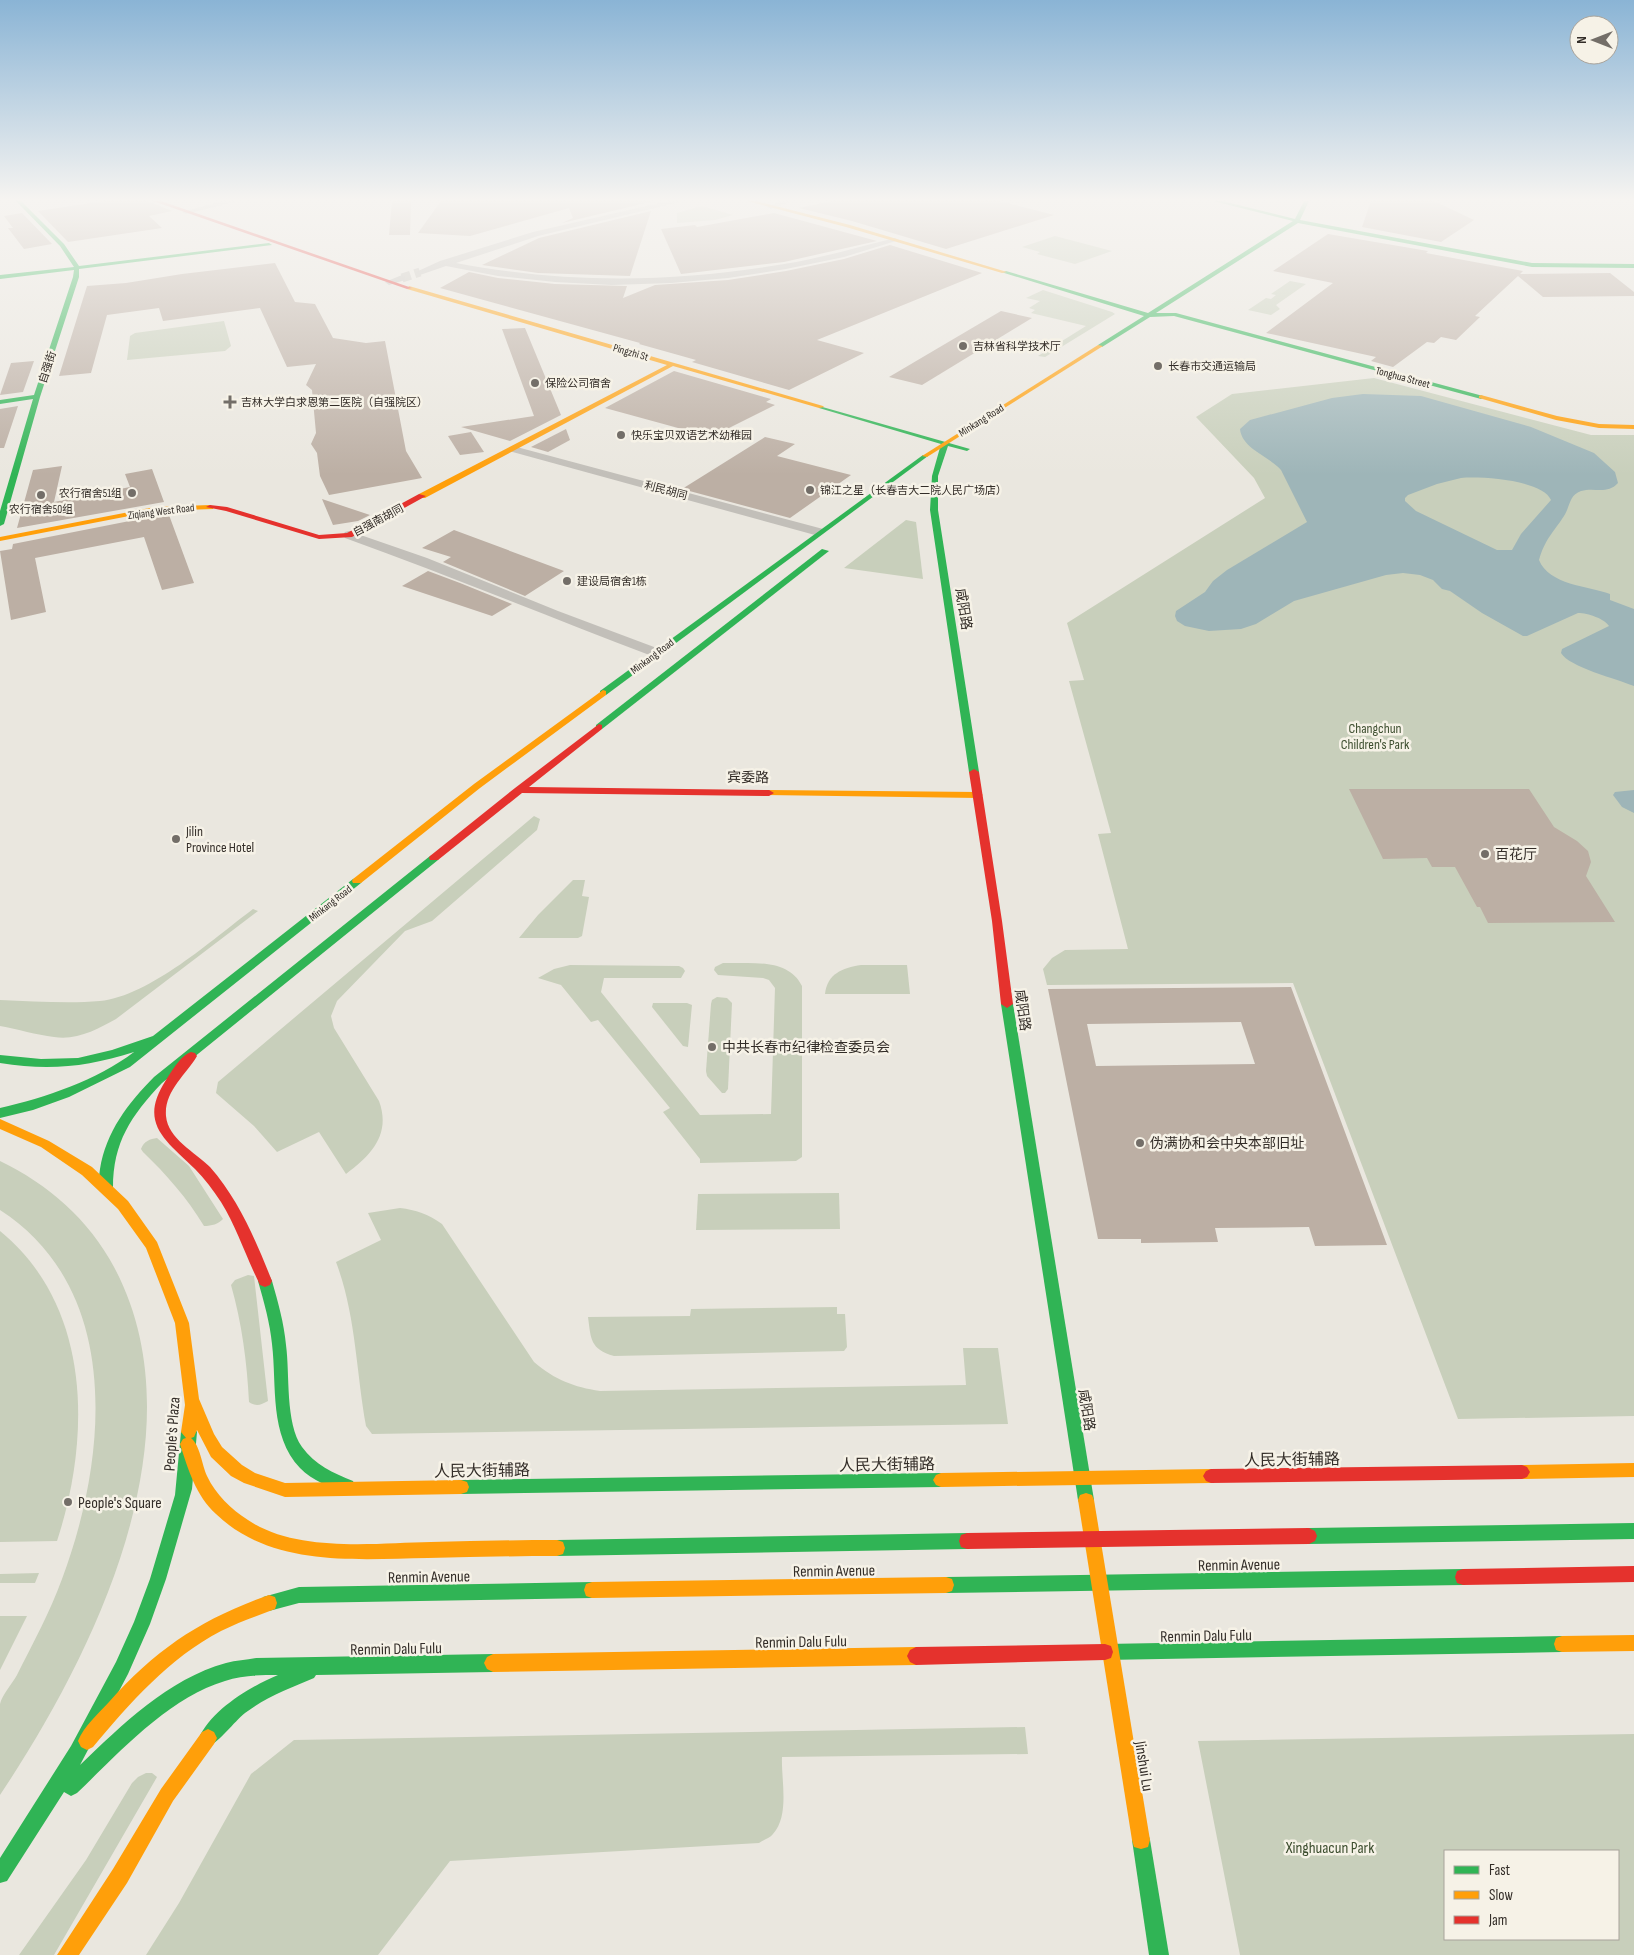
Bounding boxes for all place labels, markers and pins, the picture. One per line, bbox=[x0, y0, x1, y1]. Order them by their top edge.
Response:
marker: 吉林省科学技术厅 bbox=[957, 340, 969, 352]
place label: 吉林省科学技术厅 bbox=[973, 340, 1061, 353]
marker: 长春市交通运输局 bbox=[1152, 360, 1164, 372]
place label: 长春市交通运输局 bbox=[1168, 360, 1256, 373]
marker: 保险公司宿舍 bbox=[529, 377, 541, 389]
place label: 保险公司宿舍 bbox=[545, 377, 611, 390]
marker: 吉林大学白求恩第二医院（自强院区） bbox=[223, 395, 237, 409]
place label: 吉林大学白求恩第二医院（自强院区） bbox=[241, 396, 428, 409]
marker: 快乐宝贝双语艺术幼稚园 bbox=[615, 429, 627, 441]
place label: 快乐宝贝双语艺术幼稚园 bbox=[631, 429, 752, 442]
marker: 锦江之星（长春吉大二院人民广场店） bbox=[804, 484, 816, 496]
place label: 锦江之星（长春吉大二院人民广场店） bbox=[820, 484, 1007, 497]
place label: 农行宿舍51组 bbox=[59, 487, 122, 500]
marker: 农行宿舍51组 bbox=[126, 487, 138, 499]
marker: 农行宿舍50组 bbox=[35, 489, 47, 501]
place label: 农行宿舍50组 bbox=[9, 503, 73, 516]
marker: 建设局宿舍1栋 bbox=[561, 575, 573, 587]
place label: 建设局宿舍1栋 bbox=[577, 575, 647, 588]
place label: Jilin Province Hotel bbox=[185, 823, 254, 856]
marker: Jilin Province Hotel bbox=[170, 833, 182, 845]
place label: 百花厅 bbox=[1495, 846, 1537, 863]
marker: 百花厅 bbox=[1479, 848, 1491, 860]
place label: 中共长春市纪律检查委员会 bbox=[722, 1039, 890, 1056]
marker: 中共长春市纪律检查委员会 bbox=[706, 1041, 718, 1053]
place label: 伪满协和会中央本部旧址 bbox=[1150, 1135, 1304, 1152]
marker: 伪满协和会中央本部旧址 bbox=[1134, 1137, 1146, 1149]
place label: People's Square bbox=[78, 1494, 162, 1513]
marker: People's Square bbox=[62, 1496, 74, 1508]

